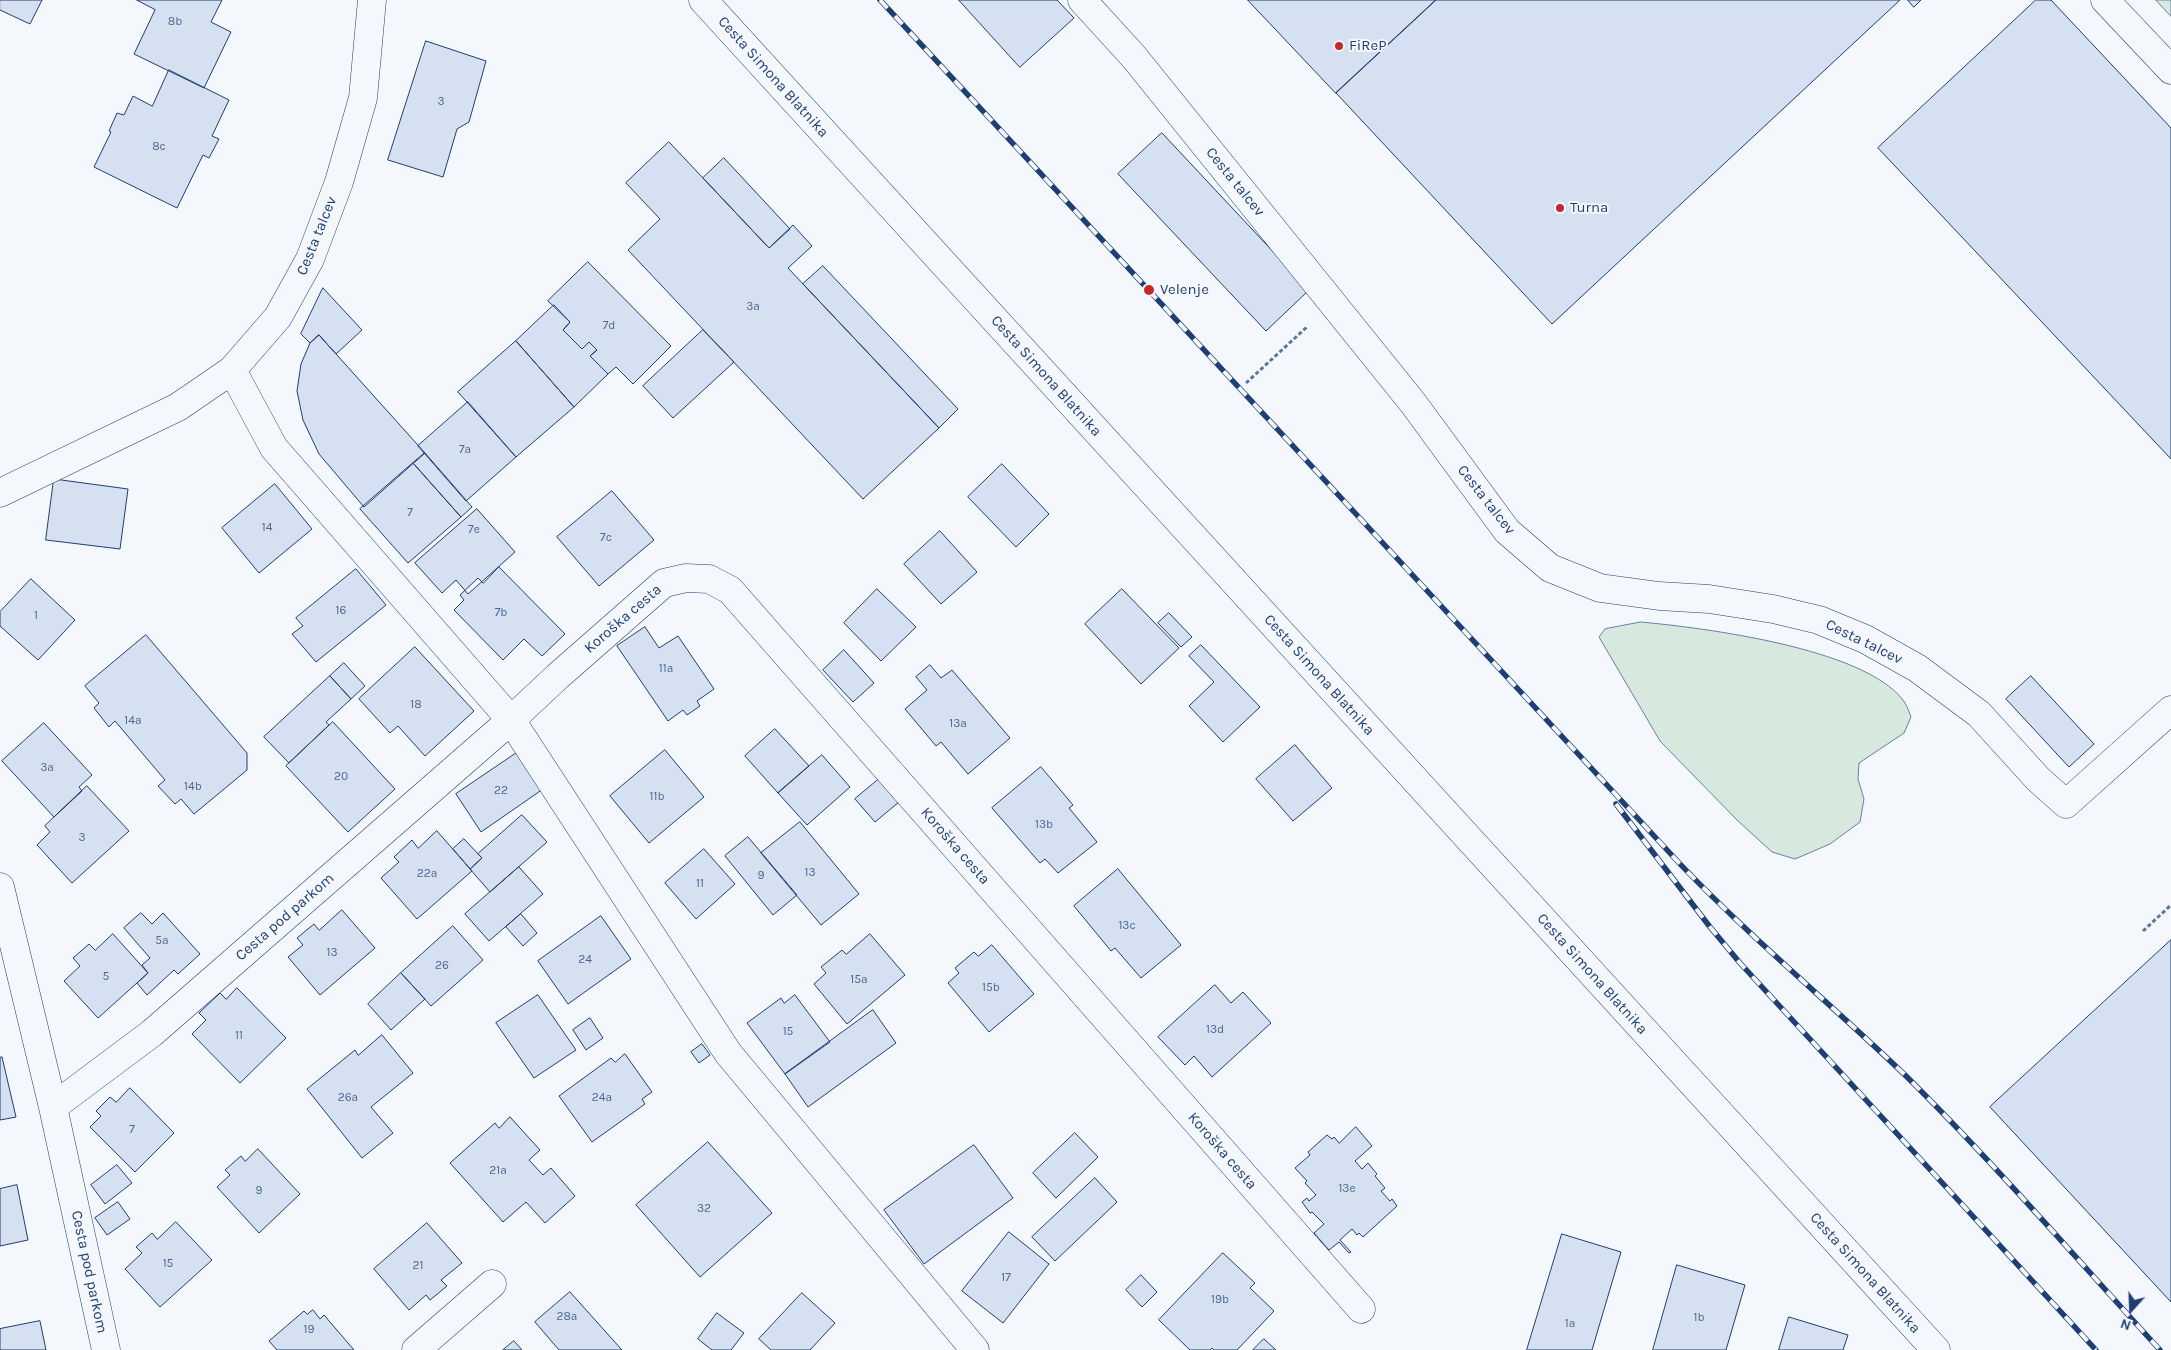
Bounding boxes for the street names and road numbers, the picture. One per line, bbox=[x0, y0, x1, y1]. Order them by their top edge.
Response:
street label: Cesta Simona Blatnika bbox=[714, 13, 832, 141]
street label: Cesta talcev bbox=[1202, 144, 1268, 220]
street label: Cesta talcev bbox=[293, 194, 341, 278]
street label: Cesta Simona Blatnika bbox=[987, 312, 1105, 440]
street label: Cesta talcev bbox=[1453, 462, 1519, 538]
street label: Koroška cesta bbox=[581, 581, 665, 657]
street label: Cesta Simona Blatnika bbox=[1260, 611, 1378, 739]
street label: Cesta talcev bbox=[1823, 616, 1905, 668]
street label: Koroška cesta bbox=[917, 804, 993, 888]
street label: Cesta pod parkom bbox=[232, 869, 338, 965]
street label: Cesta Simona Blatnika bbox=[1533, 910, 1651, 1038]
street label: Koroška cesta bbox=[1184, 1109, 1260, 1193]
street label: Cesta pod parkom bbox=[67, 1209, 111, 1335]
street label: Cesta Simona Blatnika bbox=[1806, 1209, 1924, 1337]

